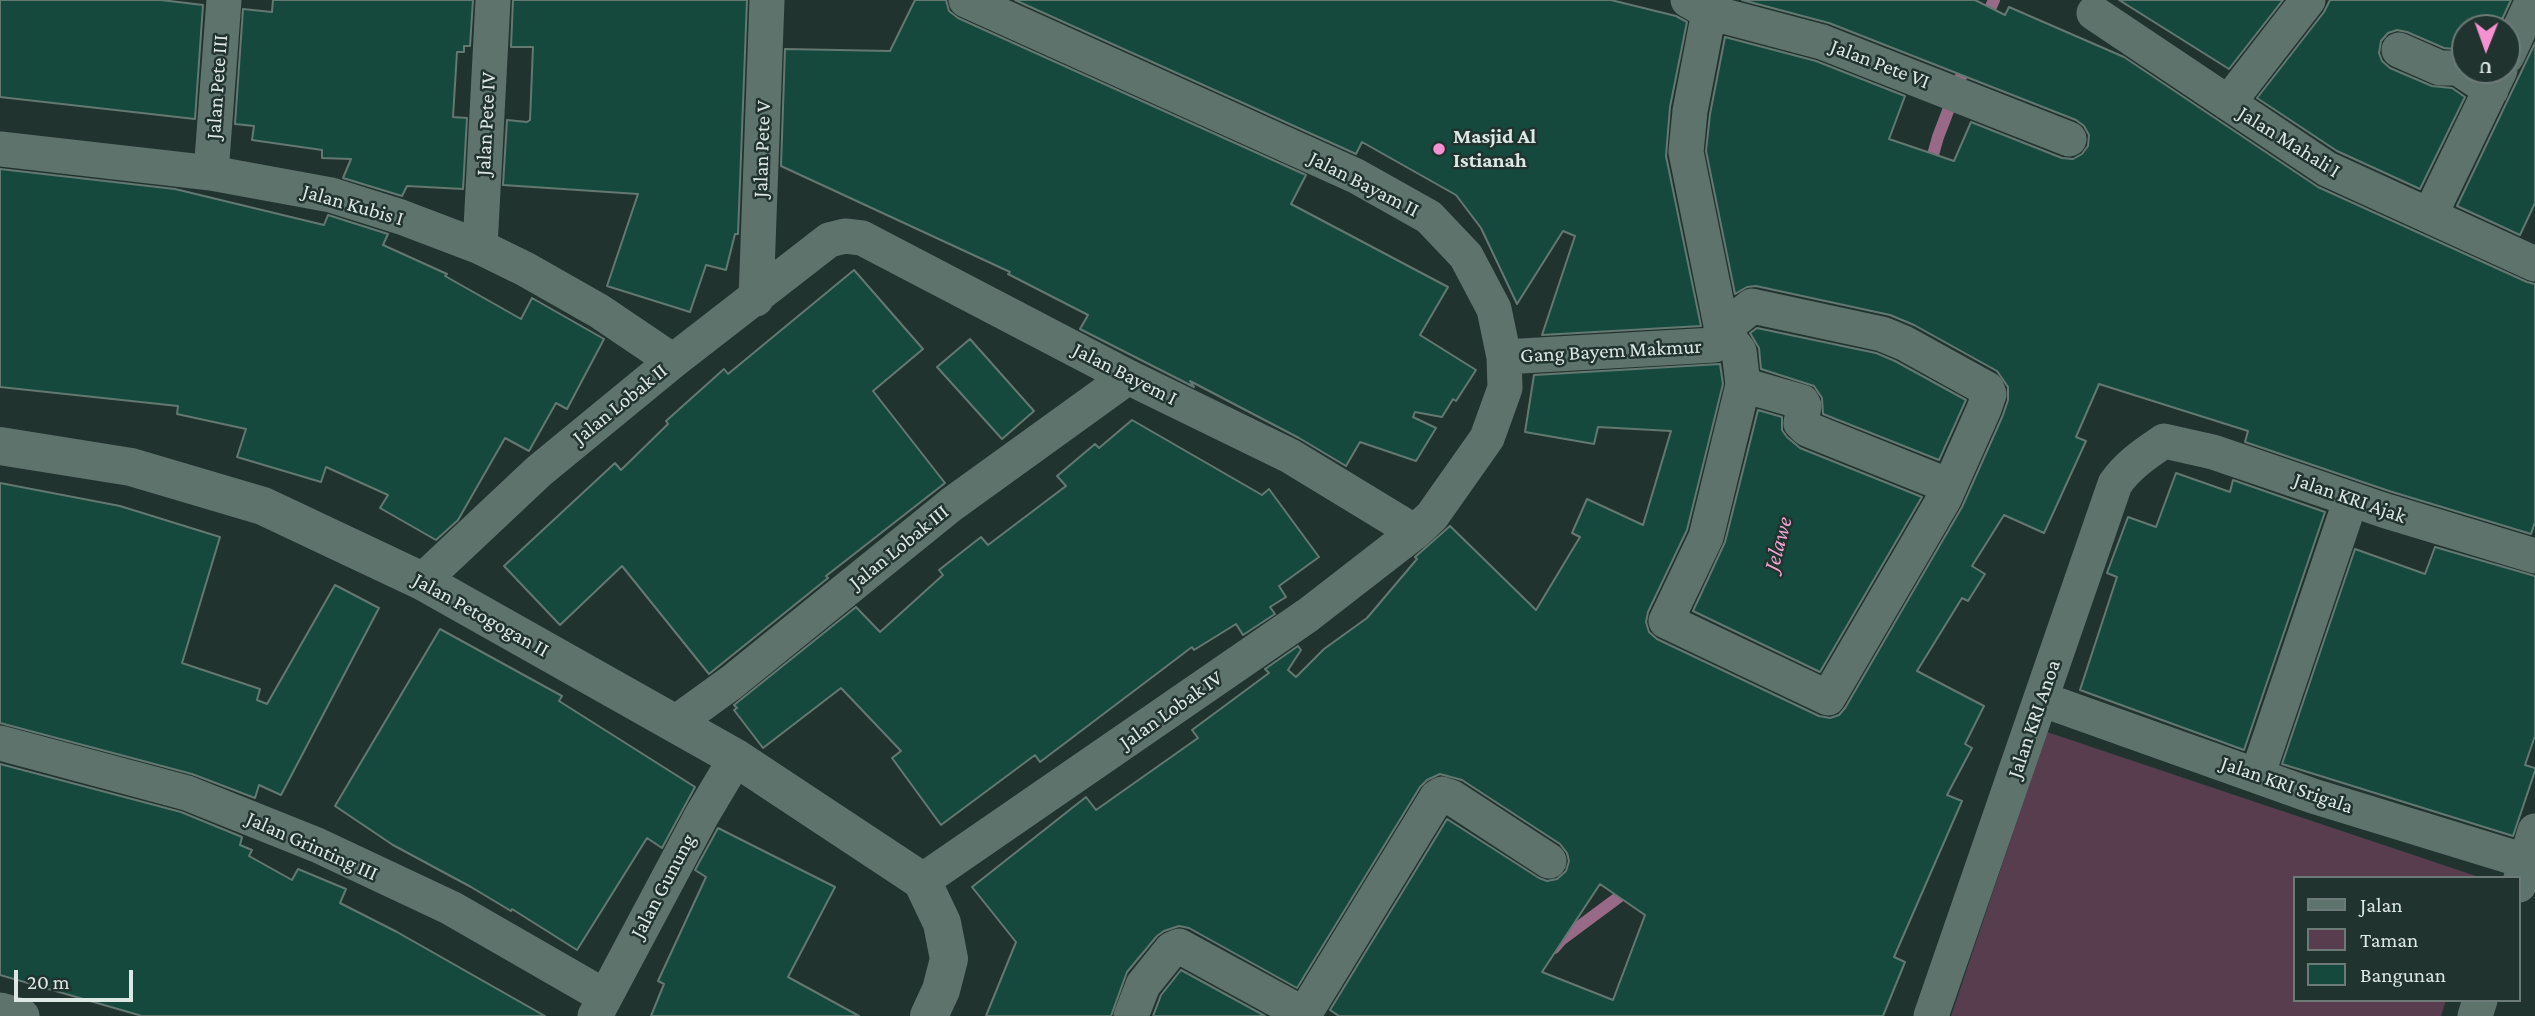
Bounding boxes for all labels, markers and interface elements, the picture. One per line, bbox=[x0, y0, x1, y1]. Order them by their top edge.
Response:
north arrow bbox=[2451, 14, 2521, 84]
street label: Jalan Pete III bbox=[201, 34, 233, 140]
street label: Jalan Pete VI bbox=[1827, 34, 1933, 94]
text: U bbox=[2479, 58, 2492, 79]
street label: Jalan Pete IV bbox=[471, 71, 501, 177]
street label: Jalan Pete V bbox=[748, 100, 776, 198]
street label: Jalan Mahali I bbox=[2233, 101, 2345, 183]
place label: Masjid Al Istianah bbox=[1453, 124, 1536, 174]
marker: Masjid Al Istianah bbox=[1431, 141, 1447, 157]
street label: Jalan Bayam II bbox=[1305, 145, 1423, 223]
street label: Jalan Kubis I bbox=[300, 179, 406, 231]
street label: Gang Bayem Makmur bbox=[1520, 334, 1702, 368]
street label: Jalan Bayem I bbox=[1069, 337, 1181, 411]
street label: Jalan Lobak II bbox=[568, 358, 672, 450]
street label: Jalan KRI Ajak bbox=[2291, 467, 2409, 529]
street label: Jalan Lobak III bbox=[844, 499, 954, 595]
water label: Jelawe bbox=[1758, 514, 1798, 574]
street label: Jalan Petogogan II bbox=[409, 567, 553, 663]
street label: Jalan KRI Anoa bbox=[2002, 656, 2066, 782]
street label: Jalan Lobak IV bbox=[1115, 665, 1227, 755]
street label: Jalan KRI Srigala bbox=[2218, 751, 2356, 819]
street label: Jalan Grinting III bbox=[243, 806, 381, 886]
street label: Jalan Gunung bbox=[625, 829, 701, 943]
legend bbox=[2294, 876, 2521, 1002]
text: Jalan bbox=[2360, 893, 2402, 917]
text: Taman bbox=[2360, 928, 2418, 952]
scale bar bbox=[18, 956, 136, 1000]
text: Bangunan bbox=[2360, 963, 2446, 987]
text: 20 m bbox=[27, 970, 70, 994]

